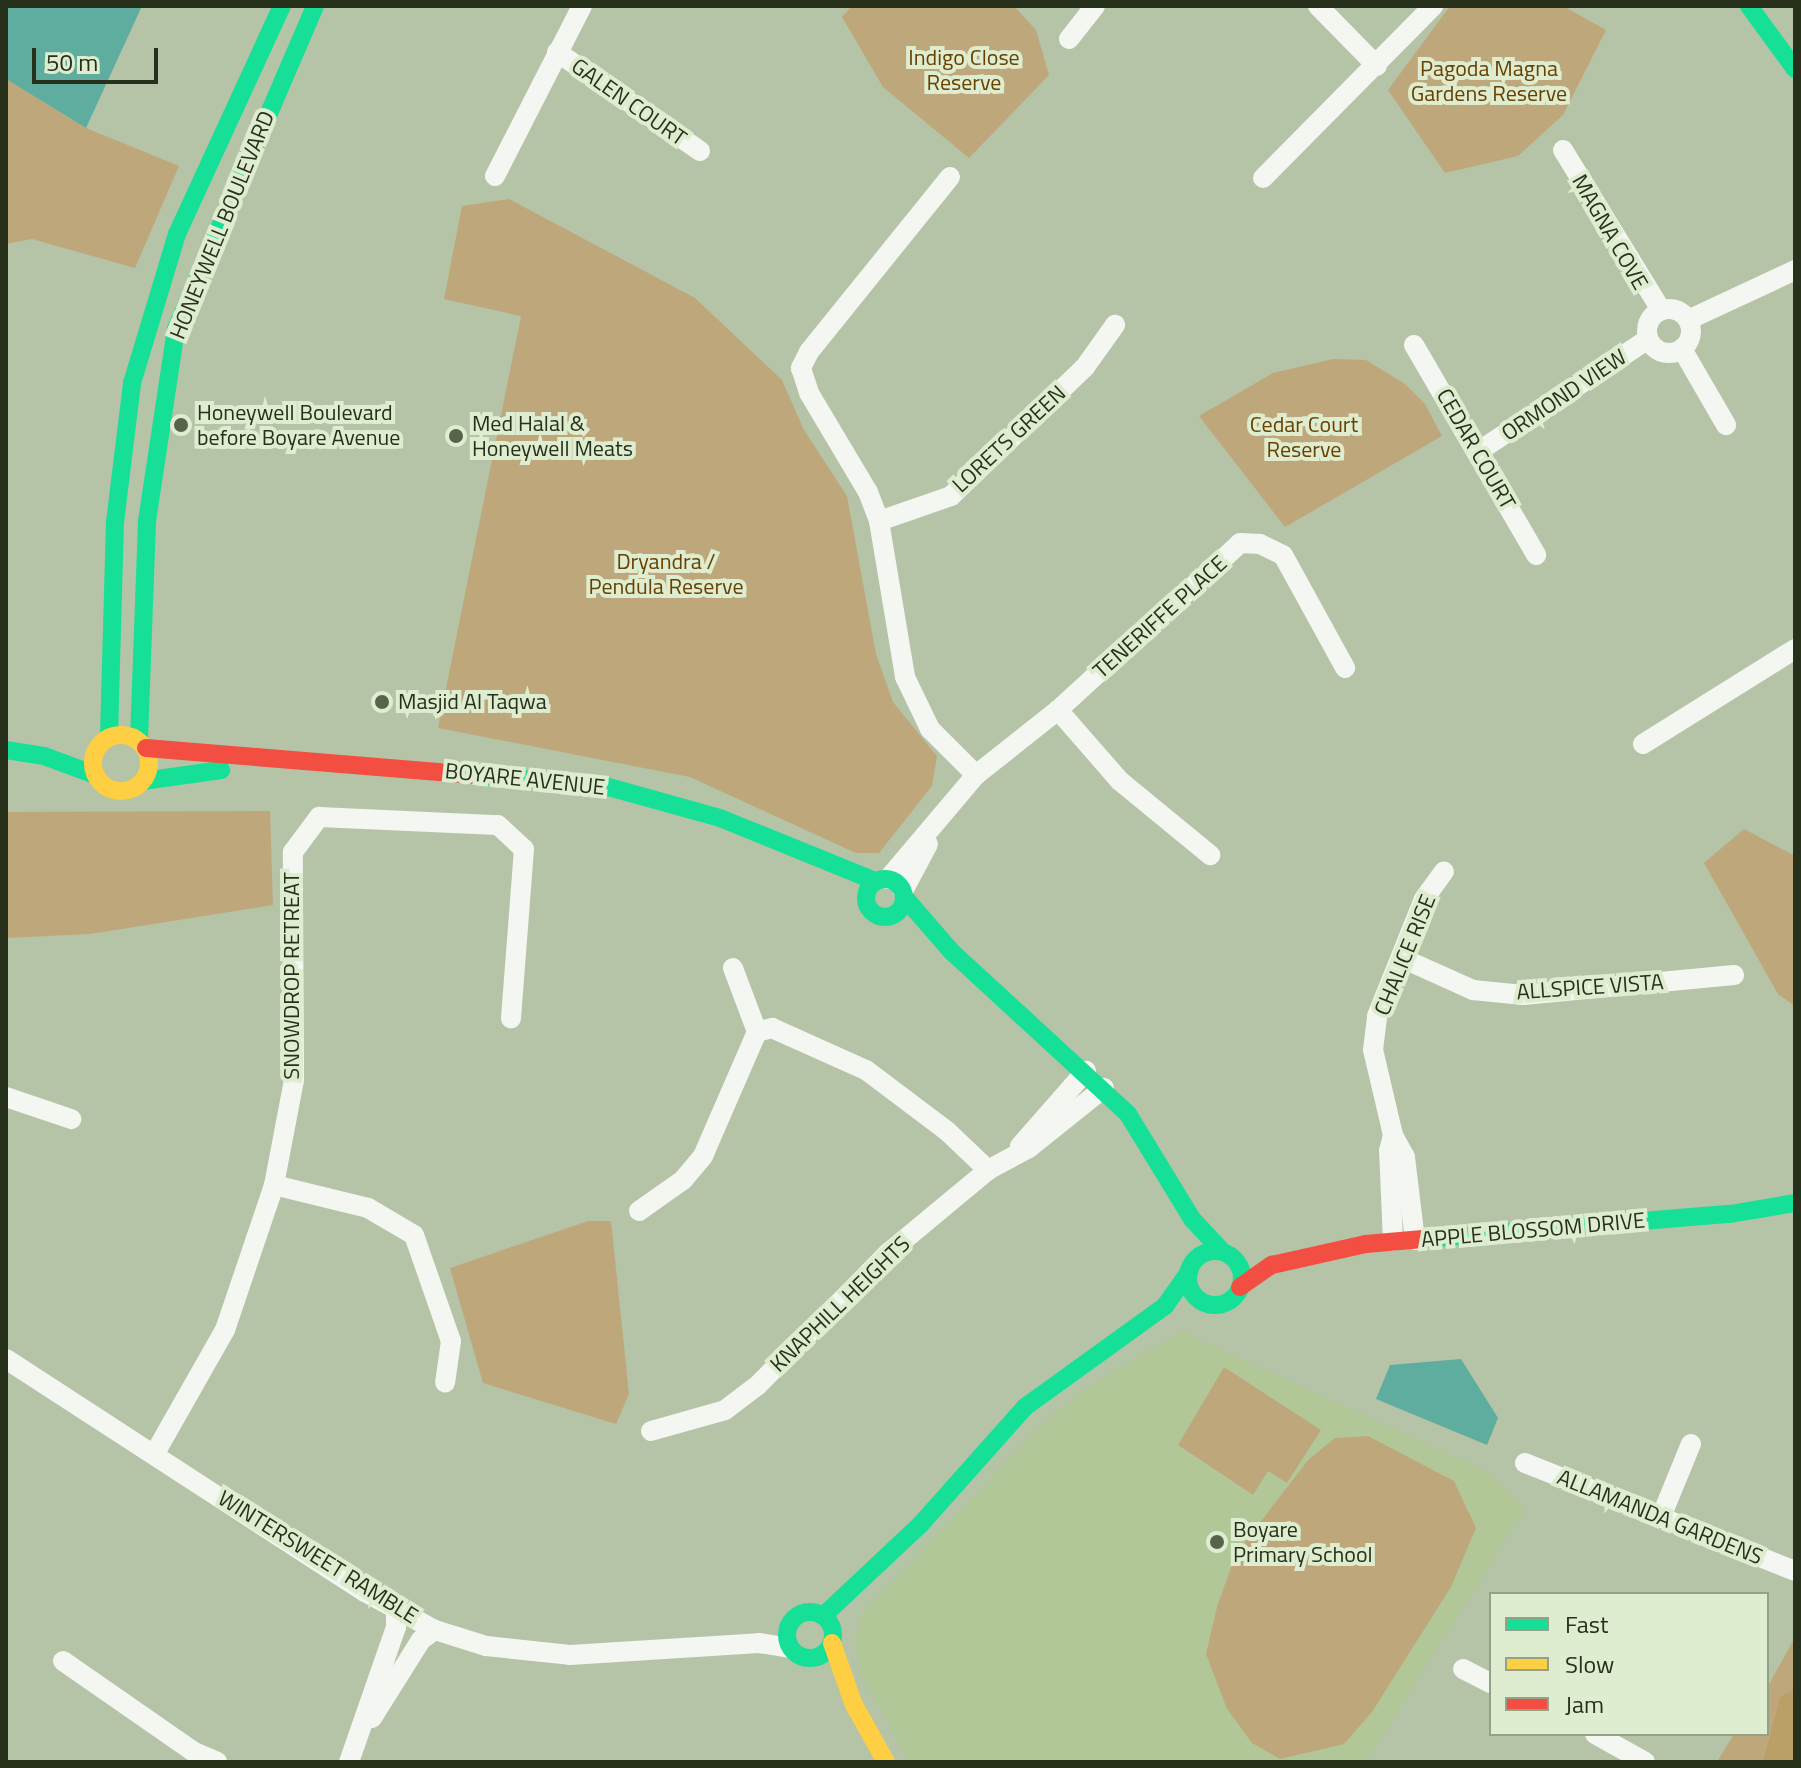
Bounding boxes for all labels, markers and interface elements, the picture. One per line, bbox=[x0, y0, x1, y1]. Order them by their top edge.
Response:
scale bar bbox=[36, 32, 162, 82]
text: 50 m bbox=[46, 44, 98, 80]
park label: Indigo Close Reserve bbox=[908, 44, 1020, 96]
street label: GALEN COURT bbox=[566, 53, 692, 151]
park label: Pagoda Magna Gardens Reserve bbox=[1411, 55, 1567, 106]
street label: HONEYWELL BOULEVARD bbox=[164, 107, 280, 343]
street label: MAGNA COVE bbox=[1566, 170, 1654, 294]
street label: ORMOND VIEW bbox=[1497, 344, 1631, 446]
street label: LORETS GREEN bbox=[947, 380, 1071, 498]
street label: CEDAR COURT bbox=[1431, 384, 1521, 514]
place label: Honeywell Boulevard before Boyare Avenue bbox=[197, 399, 400, 450]
place label: Med Halal & Honeywell Meats bbox=[472, 410, 633, 462]
park label: Cedar Court Reserve bbox=[1250, 411, 1358, 462]
marker: Honeywell Boulevard before Boyare Avenue bbox=[172, 416, 190, 434]
marker: Med Halal & Honeywell Meats bbox=[447, 427, 465, 445]
park label: Dryandra / Pendula Reserve bbox=[588, 548, 744, 600]
street label: TENERIFFE PLACE bbox=[1088, 550, 1232, 684]
place label: Masjid Al Taqwa bbox=[398, 689, 547, 715]
marker: Masjid Al Taqwa bbox=[373, 693, 391, 711]
street label: BOYARE AVENUE bbox=[444, 757, 606, 801]
street label: SNOWDROP RETREAT bbox=[279, 872, 305, 1080]
street label: CHALICE RISE bbox=[1369, 891, 1441, 1019]
street label: ALLSPICE VISTA bbox=[1516, 969, 1664, 1005]
street label: APPLE BLOSSOM DRIVE bbox=[1420, 1207, 1646, 1253]
street label: KNAPHILL HEIGHTS bbox=[765, 1231, 915, 1377]
street label: ALLAMANDA GARDENS bbox=[1554, 1464, 1766, 1570]
street label: WINTERSWEET RAMBLE bbox=[213, 1485, 423, 1629]
place label: Boyare Primary School bbox=[1233, 1516, 1373, 1568]
marker: Boyare Primary School bbox=[1208, 1533, 1226, 1551]
legend bbox=[1489, 1592, 1769, 1736]
text: Fast bbox=[1565, 1606, 1608, 1642]
text: Slow bbox=[1565, 1646, 1614, 1682]
text: Jam bbox=[1565, 1686, 1604, 1722]

